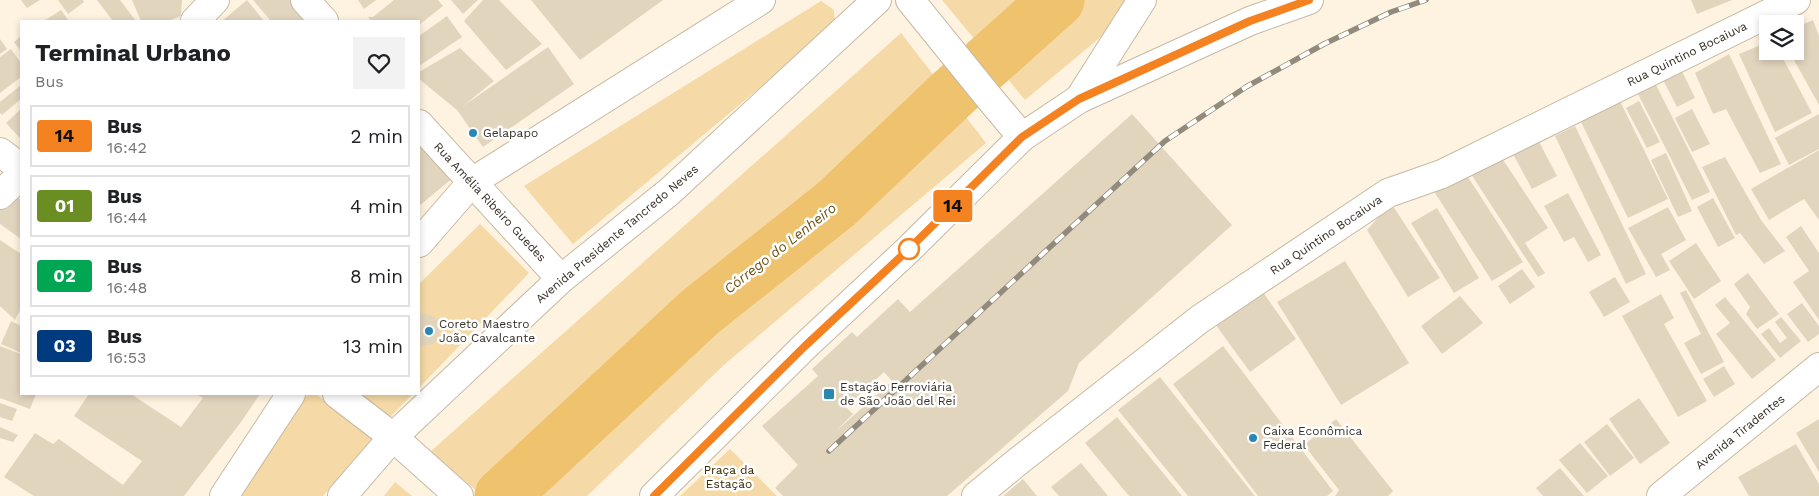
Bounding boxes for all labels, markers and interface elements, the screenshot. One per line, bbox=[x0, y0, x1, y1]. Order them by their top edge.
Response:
map controls bbox=[1759, 15, 1804, 60]
button: layers bbox=[1759, 15, 1804, 60]
street label: Rua Quintino Bocaiuva bbox=[1625, 19, 1749, 89]
button: heart bbox=[353, 37, 405, 89]
text: Terminal Urbano bbox=[35, 39, 231, 67]
text: Bus bbox=[35, 72, 64, 91]
text: Bus bbox=[107, 115, 142, 138]
text: 14 bbox=[55, 125, 74, 146]
text: 2 min bbox=[351, 125, 403, 148]
place label: Gelapapo bbox=[483, 126, 538, 140]
marker: Gelapapo bbox=[467, 127, 479, 139]
text: 16:42 bbox=[107, 138, 147, 157]
street label: Rua Amélia Ribeiro Guedes bbox=[431, 140, 549, 264]
street label: Avenida Presidente Tancredo Neves bbox=[533, 162, 701, 306]
text: Bus bbox=[107, 185, 142, 208]
line badge: 14 bbox=[930, 190, 976, 222]
street label: Rua Quintino Bocaiuva bbox=[1267, 192, 1385, 278]
text: 01 bbox=[55, 195, 74, 216]
text: 4 min bbox=[350, 195, 403, 218]
text: 14 bbox=[943, 195, 963, 216]
water label: Córrego do Lenheiro bbox=[721, 199, 839, 297]
text: 16:44 bbox=[107, 208, 147, 227]
unlabelled marker bbox=[898, 238, 920, 260]
text: Bus bbox=[107, 255, 142, 278]
text: 02 bbox=[53, 265, 76, 286]
text: 8 min bbox=[350, 265, 403, 288]
text: 16:48 bbox=[107, 278, 147, 297]
place label: Coreto Maestro João Cavalcante bbox=[439, 317, 535, 345]
text: Bus bbox=[107, 325, 142, 348]
marker: Coreto Maestro João Cavalcante bbox=[423, 325, 435, 337]
text: 03 bbox=[53, 335, 76, 356]
text: 13 min bbox=[343, 335, 403, 358]
text: 16:53 bbox=[107, 348, 146, 367]
place label: Estação Ferroviária de São João del Rei bbox=[840, 380, 956, 408]
marker: Estação Ferroviária de São João del Rei bbox=[822, 387, 836, 401]
street label: Avenida Tiradentes bbox=[1692, 392, 1788, 472]
place label: Caixa Econômica Federal bbox=[1263, 424, 1362, 452]
marker: Caixa Econômica Federal bbox=[1247, 432, 1259, 444]
park label: Praça da Estação bbox=[704, 463, 754, 491]

